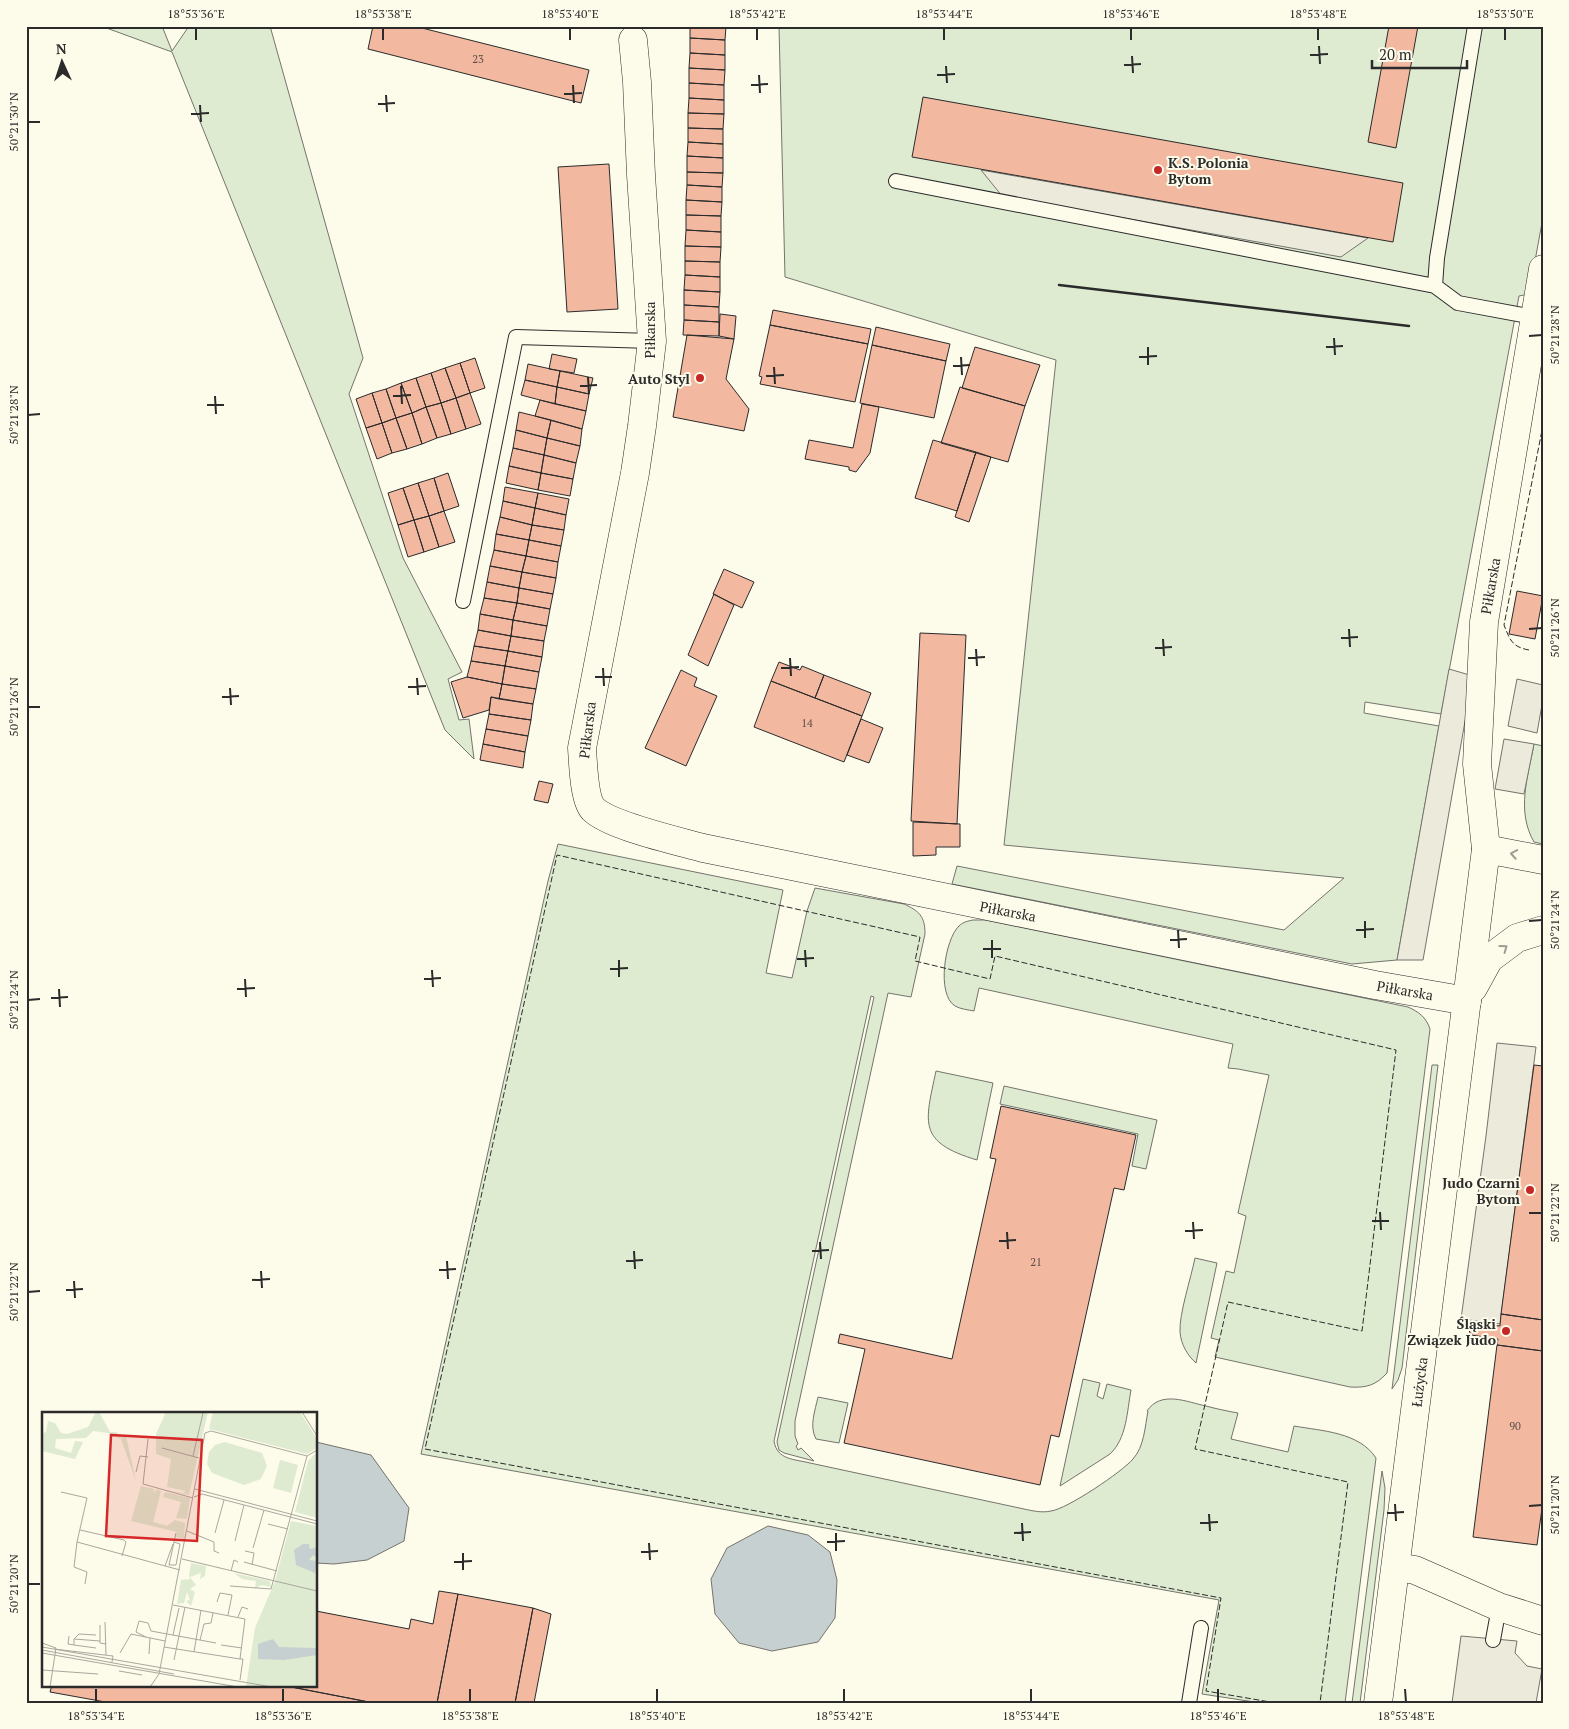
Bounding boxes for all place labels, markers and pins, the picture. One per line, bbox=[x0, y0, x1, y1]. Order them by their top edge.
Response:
place label: K.S. Polonia Bytom bbox=[1168, 153, 1249, 188]
marker: K.S. Polonia Bytom bbox=[1152, 164, 1164, 176]
place label: Auto Styl bbox=[628, 369, 690, 388]
marker: Auto Styl bbox=[694, 372, 706, 384]
place label: Judo Czarni Bytom bbox=[1442, 1173, 1520, 1208]
marker: Judo Czarni Bytom bbox=[1524, 1184, 1536, 1196]
place label: Śląski Związek Judo bbox=[1407, 1314, 1496, 1349]
marker: Śląski Związek Judo bbox=[1500, 1325, 1512, 1337]

